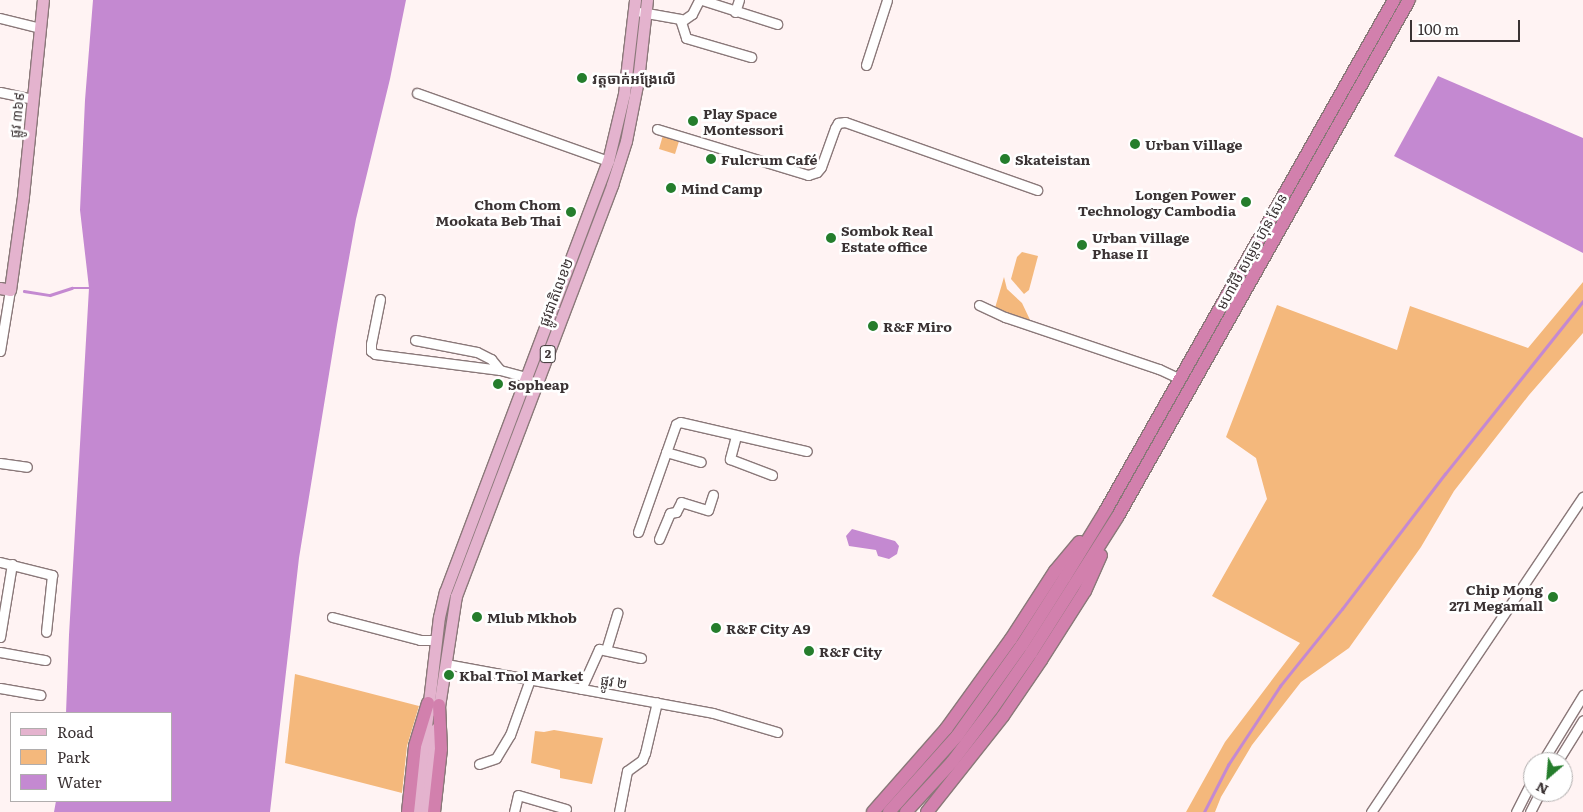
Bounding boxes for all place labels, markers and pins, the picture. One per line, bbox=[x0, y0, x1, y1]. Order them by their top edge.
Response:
place label: វត្តចាក់អង្រែលើ bbox=[592, 70, 676, 86]
marker: វត្តចាក់អង្រែលើ bbox=[576, 72, 588, 84]
place label: Play Space Montessori bbox=[703, 105, 784, 138]
marker: Play Space Montessori bbox=[687, 115, 699, 127]
place label: Urban Village bbox=[1145, 136, 1242, 152]
marker: Urban Village bbox=[1129, 138, 1141, 150]
place label: Fulcrum Café bbox=[721, 151, 817, 167]
place label: Skateistan bbox=[1015, 151, 1090, 167]
marker: Fulcrum Café bbox=[705, 153, 717, 165]
marker: Skateistan bbox=[999, 153, 1011, 165]
place label: Mind Camp bbox=[681, 180, 762, 196]
marker: Mind Camp bbox=[665, 182, 677, 194]
place label: Longen Power Technology Cambodia bbox=[1078, 186, 1236, 218]
place label: Chom Chom Mookata Beb Thai bbox=[436, 196, 561, 228]
marker: Longen Power Technology Cambodia bbox=[1240, 196, 1252, 208]
marker: Chom Chom Mookata Beb Thai bbox=[565, 206, 577, 218]
place label: Sombok Real Estate office bbox=[841, 222, 933, 254]
place label: Urban Village Phase II bbox=[1092, 229, 1189, 262]
marker: Sombok Real Estate office bbox=[825, 232, 837, 244]
marker: Urban Village Phase II bbox=[1076, 239, 1088, 251]
place label: R&F Miro bbox=[883, 318, 952, 334]
marker: R&F Miro bbox=[867, 320, 879, 332]
place label: Sopheap bbox=[508, 376, 569, 392]
marker: Sopheap bbox=[492, 378, 504, 390]
place label: Chip Mong 271 Megamall bbox=[1449, 581, 1543, 614]
marker: Chip Mong 271 Megamall bbox=[1547, 591, 1559, 603]
place label: Mlub Mkhob bbox=[487, 609, 577, 625]
marker: Mlub Mkhob bbox=[471, 611, 483, 623]
place label: R&F City A9 bbox=[726, 620, 811, 636]
marker: R&F City A9 bbox=[710, 622, 722, 634]
place label: R&F City bbox=[819, 643, 882, 659]
marker: R&F City bbox=[803, 645, 815, 657]
place label: Kbal Tnol Market bbox=[459, 667, 583, 683]
marker: Kbal Tnol Market bbox=[443, 669, 455, 681]

